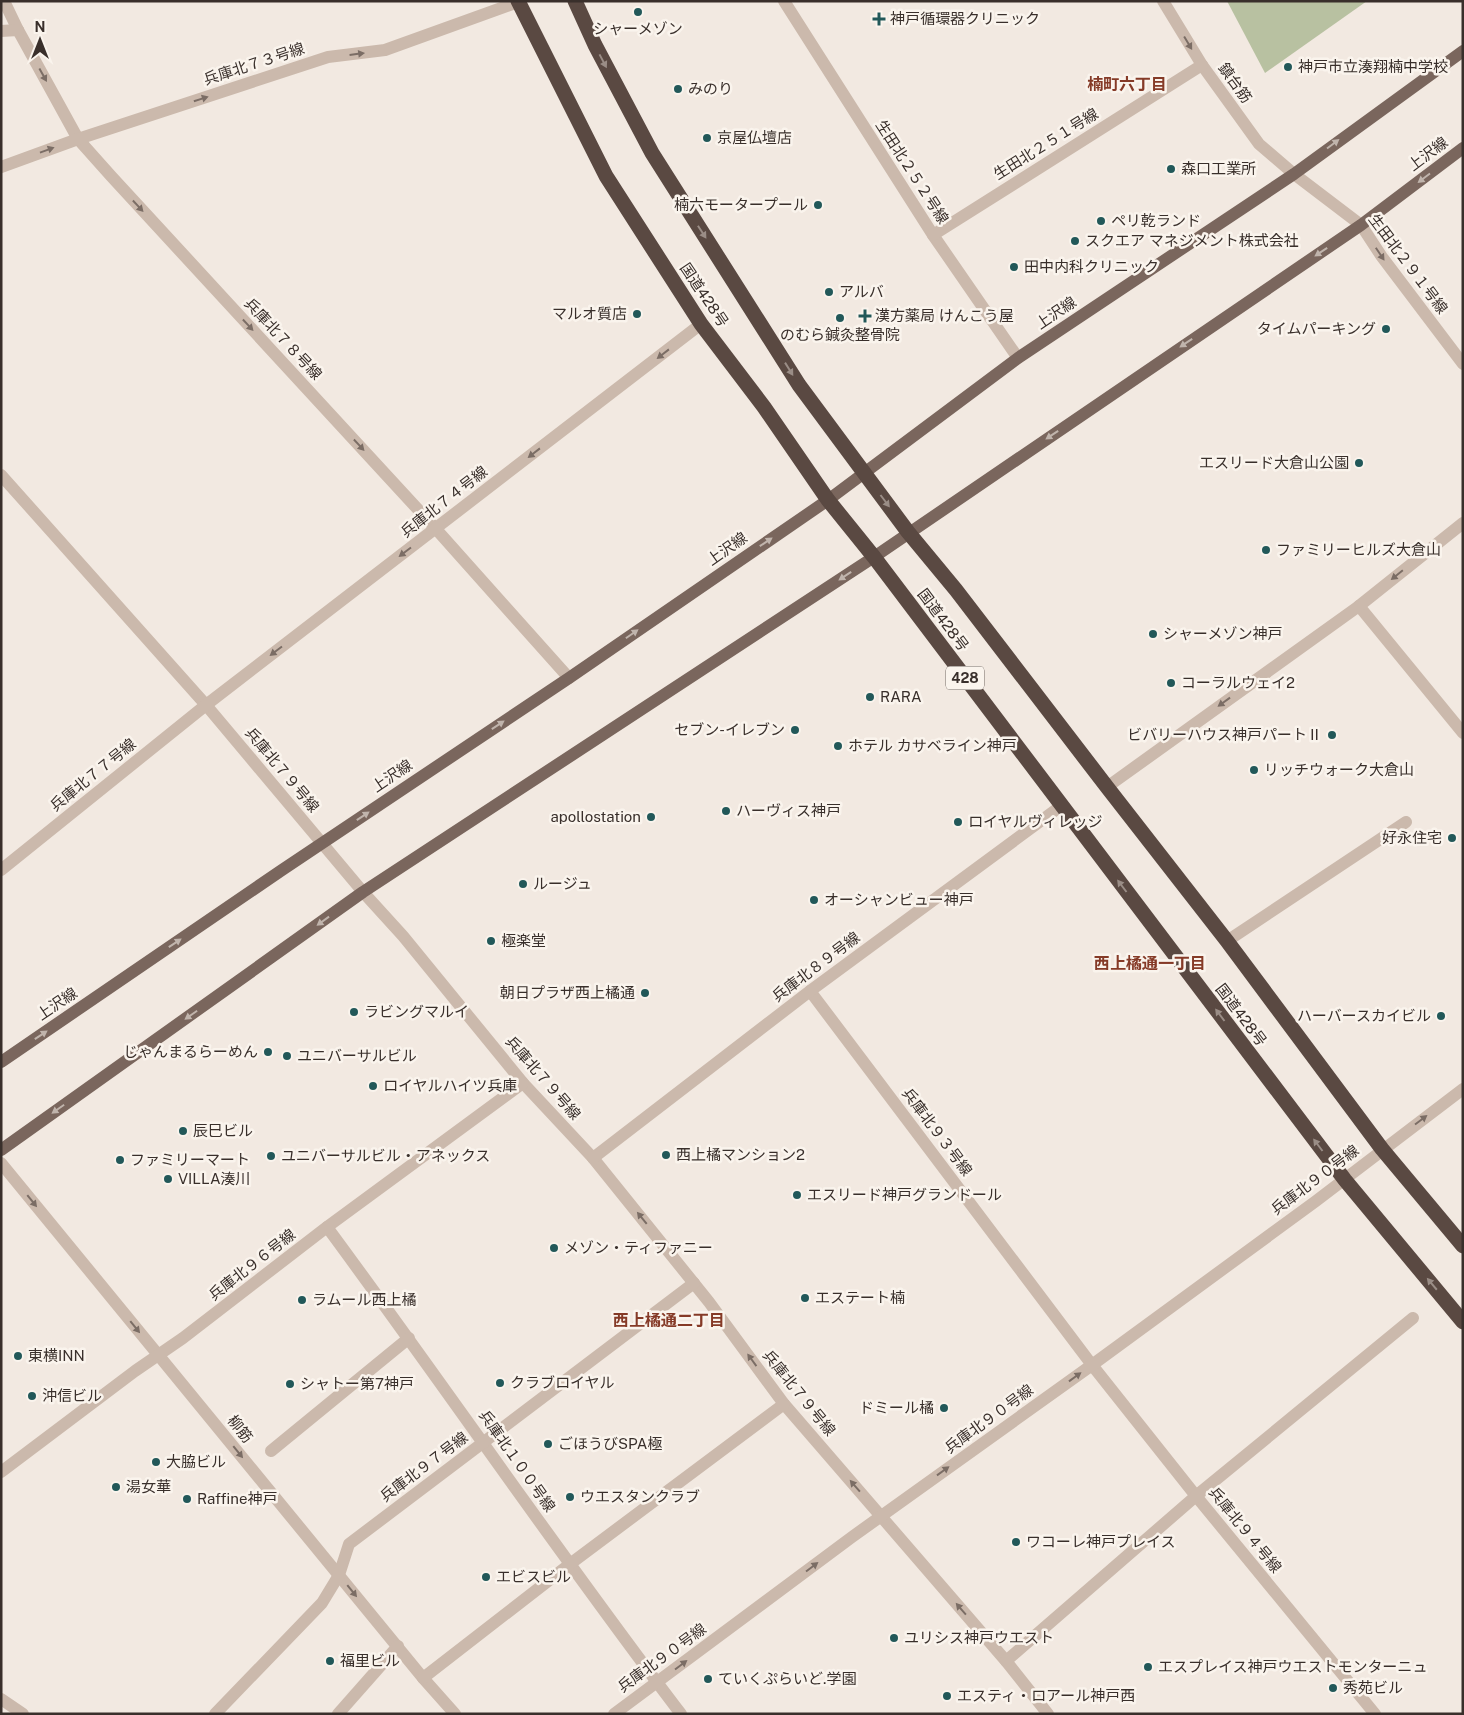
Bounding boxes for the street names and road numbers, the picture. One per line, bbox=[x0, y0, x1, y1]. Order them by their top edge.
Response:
street label: 兵庫北７３号線 bbox=[201, 39, 306, 88]
street label: 鎮台筋 bbox=[1215, 60, 1256, 106]
street label: 生田北２５１号線 bbox=[990, 105, 1101, 183]
street label: 生田北２５２号線 bbox=[873, 117, 952, 227]
street label: 上沢線 bbox=[1405, 133, 1451, 174]
street label: 生田北２９１号線 bbox=[1365, 211, 1451, 317]
street label: 国道428号 bbox=[677, 260, 732, 330]
street label: 上沢線 bbox=[1032, 293, 1079, 332]
street label: 兵庫北７８号線 bbox=[241, 294, 325, 383]
street label: 兵庫北７４号線 bbox=[397, 463, 490, 541]
street label: 上沢線 bbox=[703, 529, 750, 568]
street label: 国道428号 bbox=[915, 585, 972, 654]
road number: 428 bbox=[946, 666, 984, 690]
street label: 兵庫北７９号線 bbox=[242, 724, 323, 815]
street label: 兵庫北７７号線 bbox=[47, 735, 139, 814]
street label: 上沢線 bbox=[368, 756, 415, 795]
street label: 兵庫北８９号線 bbox=[769, 928, 863, 1005]
street label: 国道428号 bbox=[1213, 980, 1270, 1049]
street label: 上沢線 bbox=[33, 984, 80, 1023]
street label: 兵庫北７９号線 bbox=[503, 1032, 584, 1123]
street label: 兵庫北９３号線 bbox=[899, 1085, 976, 1179]
street label: 兵庫北９０号線 bbox=[1268, 1141, 1362, 1218]
street label: 兵庫北９６号線 bbox=[205, 1226, 298, 1304]
street label: 兵庫北７９号線 bbox=[760, 1347, 839, 1439]
street label: 兵庫北９０号線 bbox=[941, 1381, 1036, 1456]
street label: 兵庫北１００号線 bbox=[476, 1407, 559, 1515]
street label: 柳筋 bbox=[224, 1412, 256, 1446]
street label: 兵庫北９７号線 bbox=[377, 1428, 471, 1505]
street label: 兵庫北９４号線 bbox=[1206, 1484, 1285, 1576]
street label: 兵庫北９０号線 bbox=[614, 1620, 709, 1695]

